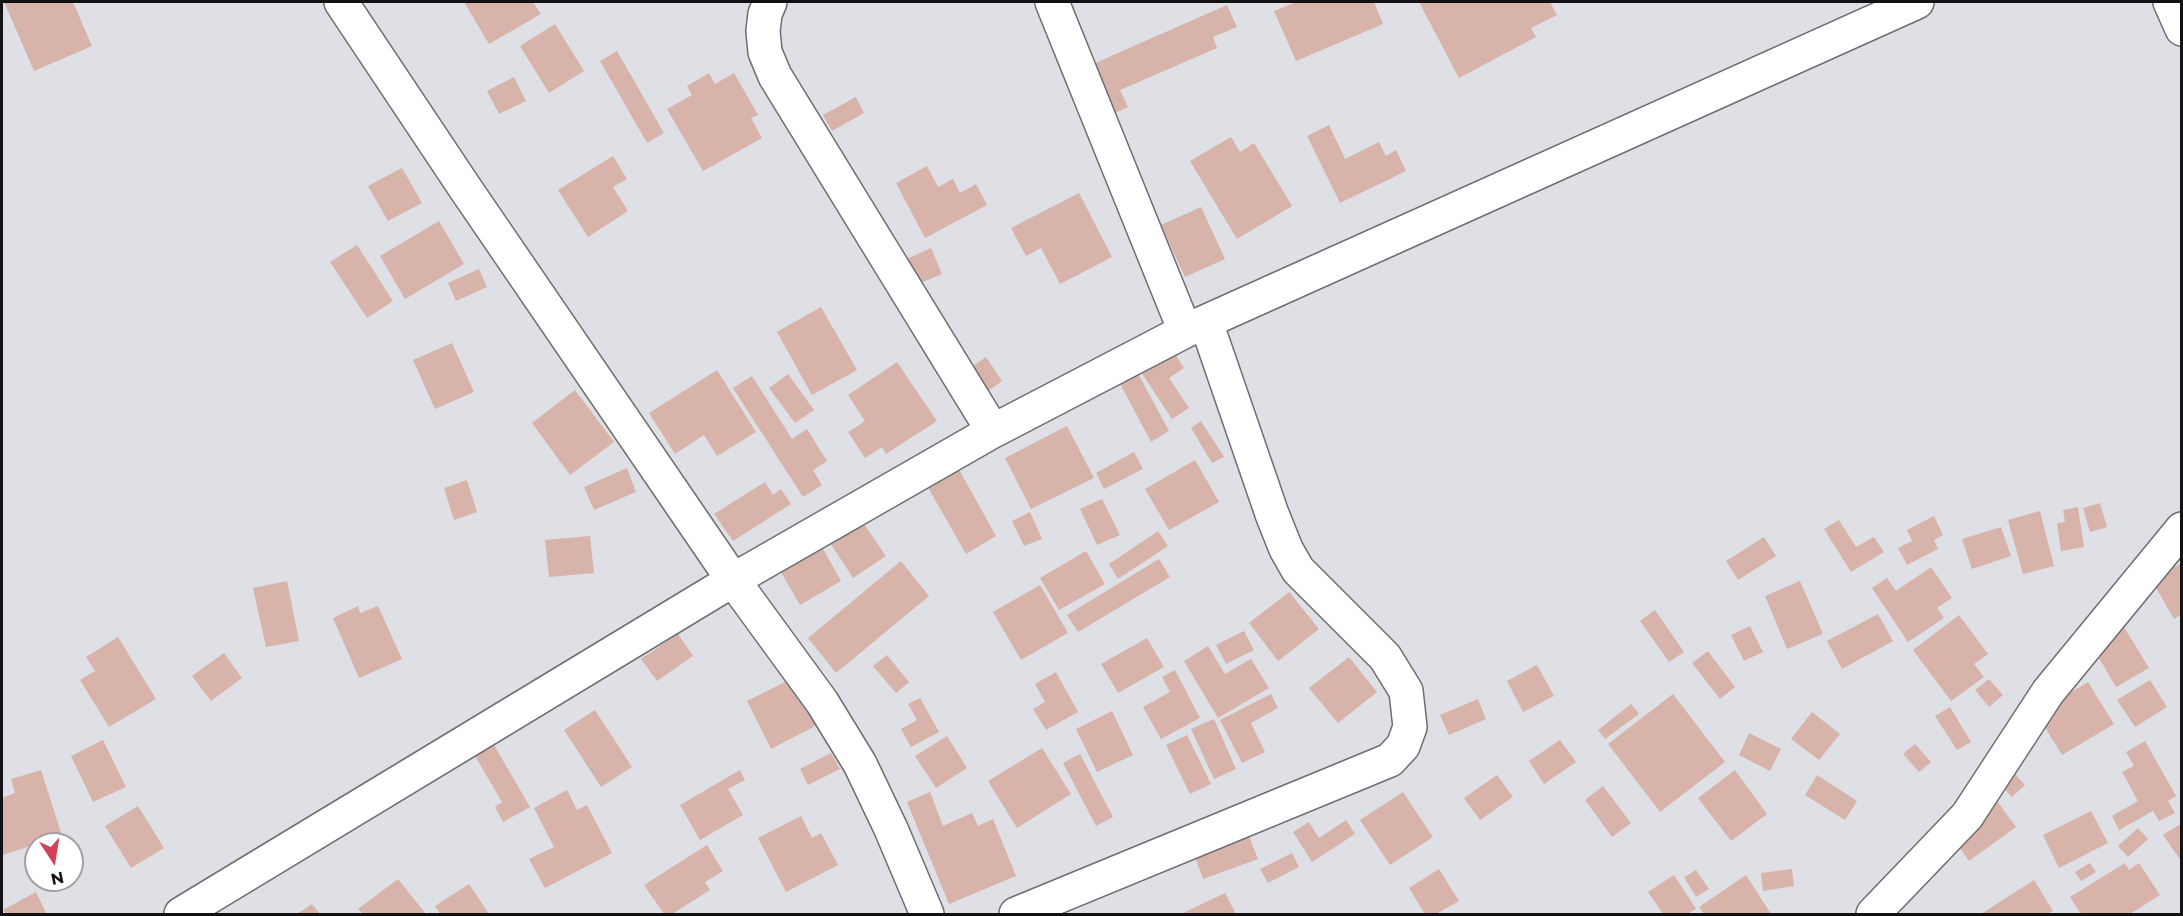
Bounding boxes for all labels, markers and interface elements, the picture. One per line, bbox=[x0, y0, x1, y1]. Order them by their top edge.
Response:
north arrow bbox=[24, 832, 84, 892]
text: N bbox=[49, 868, 66, 889]

